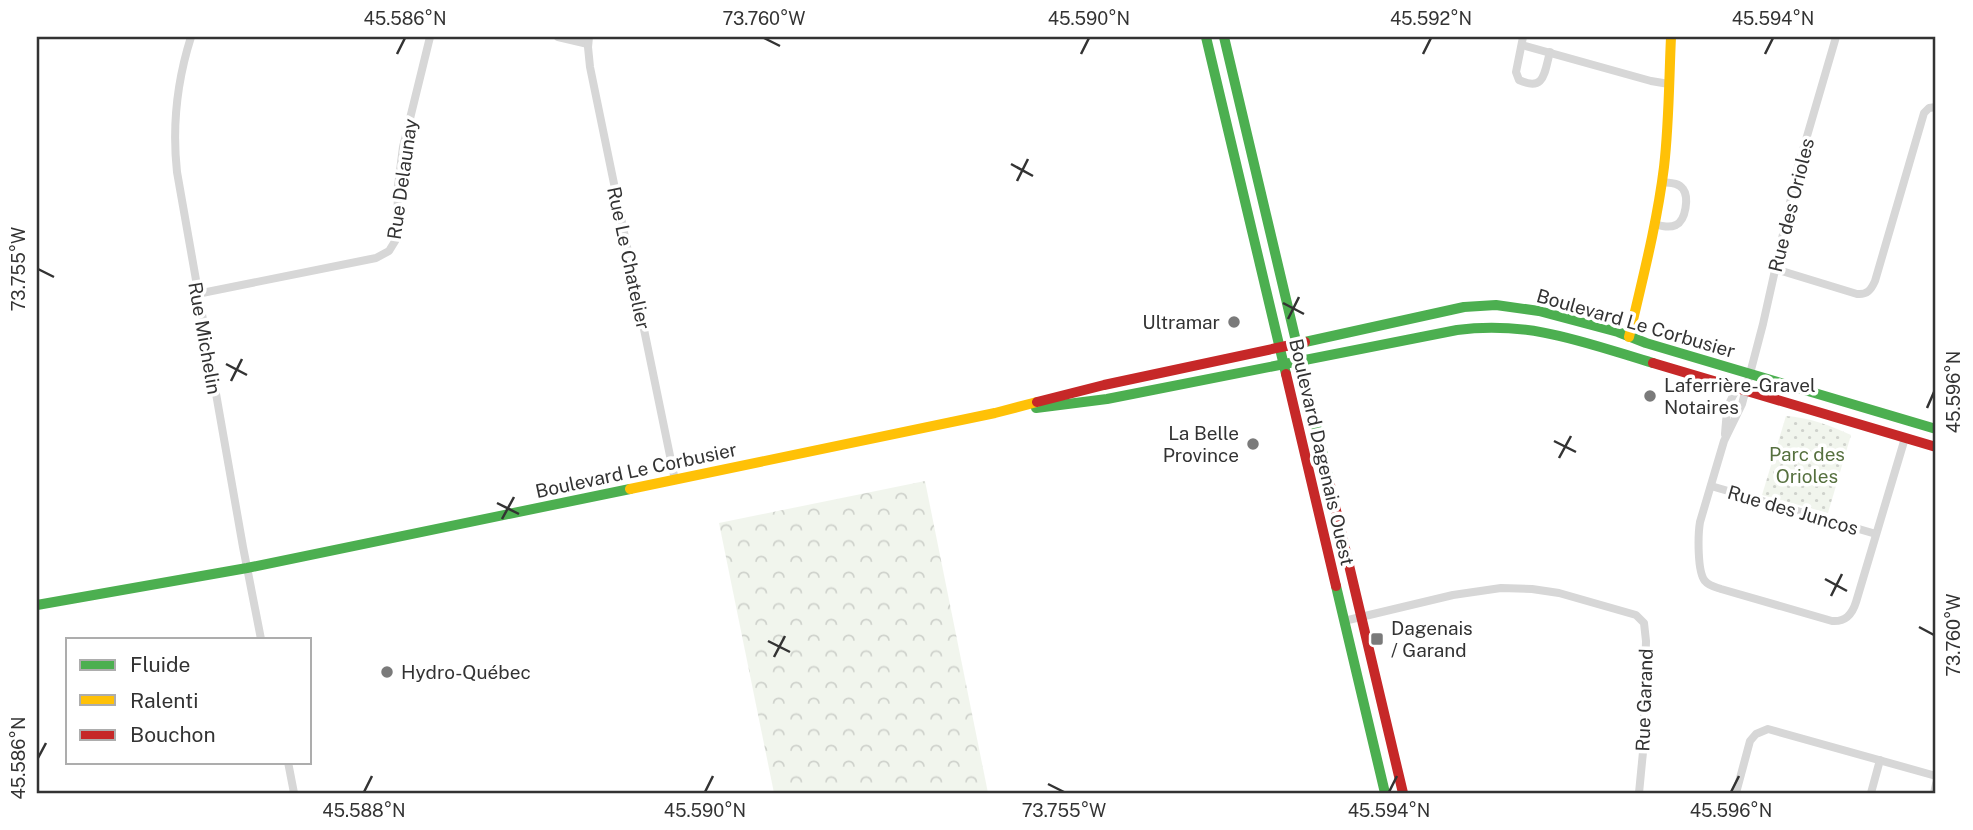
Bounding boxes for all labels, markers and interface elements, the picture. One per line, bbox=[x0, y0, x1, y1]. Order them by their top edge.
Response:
text: 45.586°N bbox=[364, 8, 446, 29]
text: 73.760°W bbox=[723, 8, 805, 29]
text: 45.590°N bbox=[1048, 8, 1130, 29]
text: 45.592°N bbox=[1390, 8, 1472, 29]
text: 45.594°N bbox=[1732, 8, 1814, 29]
street label: Rue Delaunay bbox=[383, 117, 421, 241]
street label: Rue des Orioles bbox=[1764, 136, 1818, 274]
street label: Rue Le Chatelier bbox=[603, 185, 655, 331]
text: 73.755°W bbox=[8, 227, 29, 311]
street label: Rue Michelin bbox=[184, 280, 226, 396]
street label: Boulevard Le Corbusier bbox=[1534, 284, 1738, 362]
place label: Ultramar bbox=[1142, 311, 1220, 333]
marker: Ultramar bbox=[1226, 314, 1242, 330]
street label: Boulevard Dagenais Ouest bbox=[1285, 336, 1359, 568]
text: 45.596°N bbox=[1943, 351, 1964, 433]
place label: Laferrière-Gravel Notaires bbox=[1664, 374, 1816, 418]
marker: Laferrière-Gravel Notaires bbox=[1642, 388, 1658, 404]
place label: La Belle Province bbox=[1163, 422, 1239, 466]
marker: La Belle Province bbox=[1245, 436, 1261, 452]
street label: Boulevard Le Corbusier bbox=[533, 438, 739, 502]
park label: Parc des Orioles bbox=[1769, 443, 1845, 487]
street label: Rue des Juncos bbox=[1725, 481, 1861, 539]
text: 73.760°W bbox=[1943, 594, 1964, 676]
place label: Dagenais / Garand bbox=[1391, 617, 1473, 661]
marker: Dagenais / Garand bbox=[1369, 631, 1385, 647]
legend bbox=[66, 638, 312, 764]
street label: Rue Garand bbox=[1631, 648, 1657, 752]
text: Fluide bbox=[130, 652, 190, 677]
place label: Hydro-Québec bbox=[401, 661, 531, 683]
marker: Hydro-Québec bbox=[379, 664, 395, 680]
text: Ralenti bbox=[130, 688, 198, 713]
text: 45.586°N bbox=[8, 717, 29, 799]
text: Bouchon bbox=[130, 722, 216, 747]
text: 45.588°N bbox=[322, 800, 406, 821]
text: 45.590°N bbox=[664, 800, 746, 821]
text: 73.755°W bbox=[1022, 800, 1106, 821]
text: 45.594°N bbox=[1348, 800, 1430, 821]
text: 45.596°N bbox=[1690, 800, 1772, 821]

